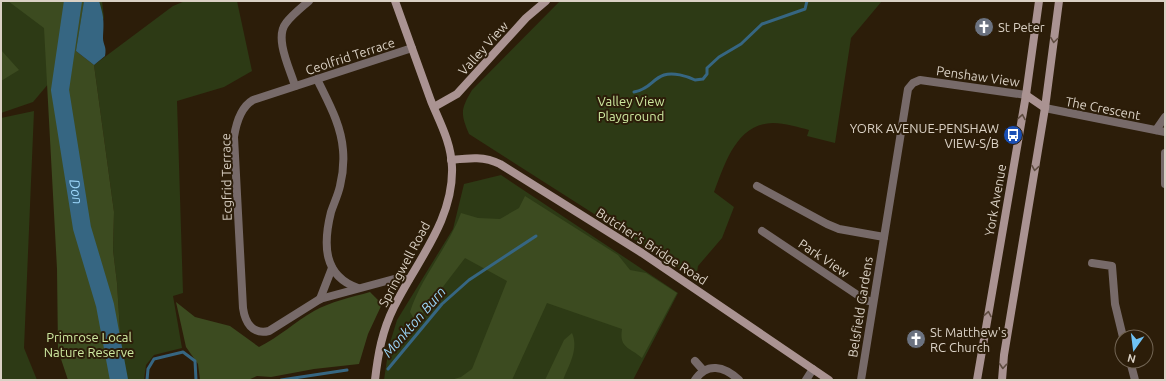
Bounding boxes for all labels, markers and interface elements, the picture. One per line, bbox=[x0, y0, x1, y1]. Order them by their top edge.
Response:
church icon: St Peter bbox=[973, 16, 995, 38]
street label: Valley View bbox=[455, 18, 511, 78]
place label: St Peter bbox=[998, 20, 1045, 34]
street label: Ceolfrid Terrace bbox=[303, 35, 397, 77]
one-way arrow bbox=[1050, 37, 1059, 43]
street label: Penshaw View bbox=[935, 63, 1021, 89]
park label: Valley View Playground bbox=[597, 94, 665, 123]
street label: The Crescent bbox=[1064, 94, 1142, 122]
one-way arrow bbox=[1018, 114, 1026, 120]
place label: YORK AVENUE-PENSHAW VIEW-S/B bbox=[850, 121, 999, 150]
bus stop icon: YORK AVENUE-PENSHAW VIEW-S/B bbox=[1002, 124, 1024, 146]
street label: Ecgfrid Terrace bbox=[218, 133, 234, 221]
street label: York Avenue bbox=[982, 163, 1008, 237]
one-way arrow bbox=[1031, 165, 1040, 171]
water label: Don bbox=[66, 178, 86, 205]
street label: Butcher's Bridge Road bbox=[594, 205, 710, 287]
street label: Springwell Road bbox=[376, 219, 432, 309]
street label: Park View bbox=[796, 236, 852, 280]
street label: Belsfield Gardens bbox=[845, 255, 875, 358]
water label: Monkton Burn bbox=[379, 284, 449, 360]
one-way arrow bbox=[983, 311, 992, 317]
place label: St Matthew's RC Church bbox=[930, 325, 1007, 354]
church icon: St Matthew's RC Church bbox=[905, 328, 927, 350]
north arrow bbox=[1114, 329, 1154, 369]
park label: Primrose Local Nature Reserve bbox=[44, 330, 134, 359]
text: N bbox=[1126, 352, 1137, 366]
one-way arrow bbox=[999, 363, 1008, 369]

